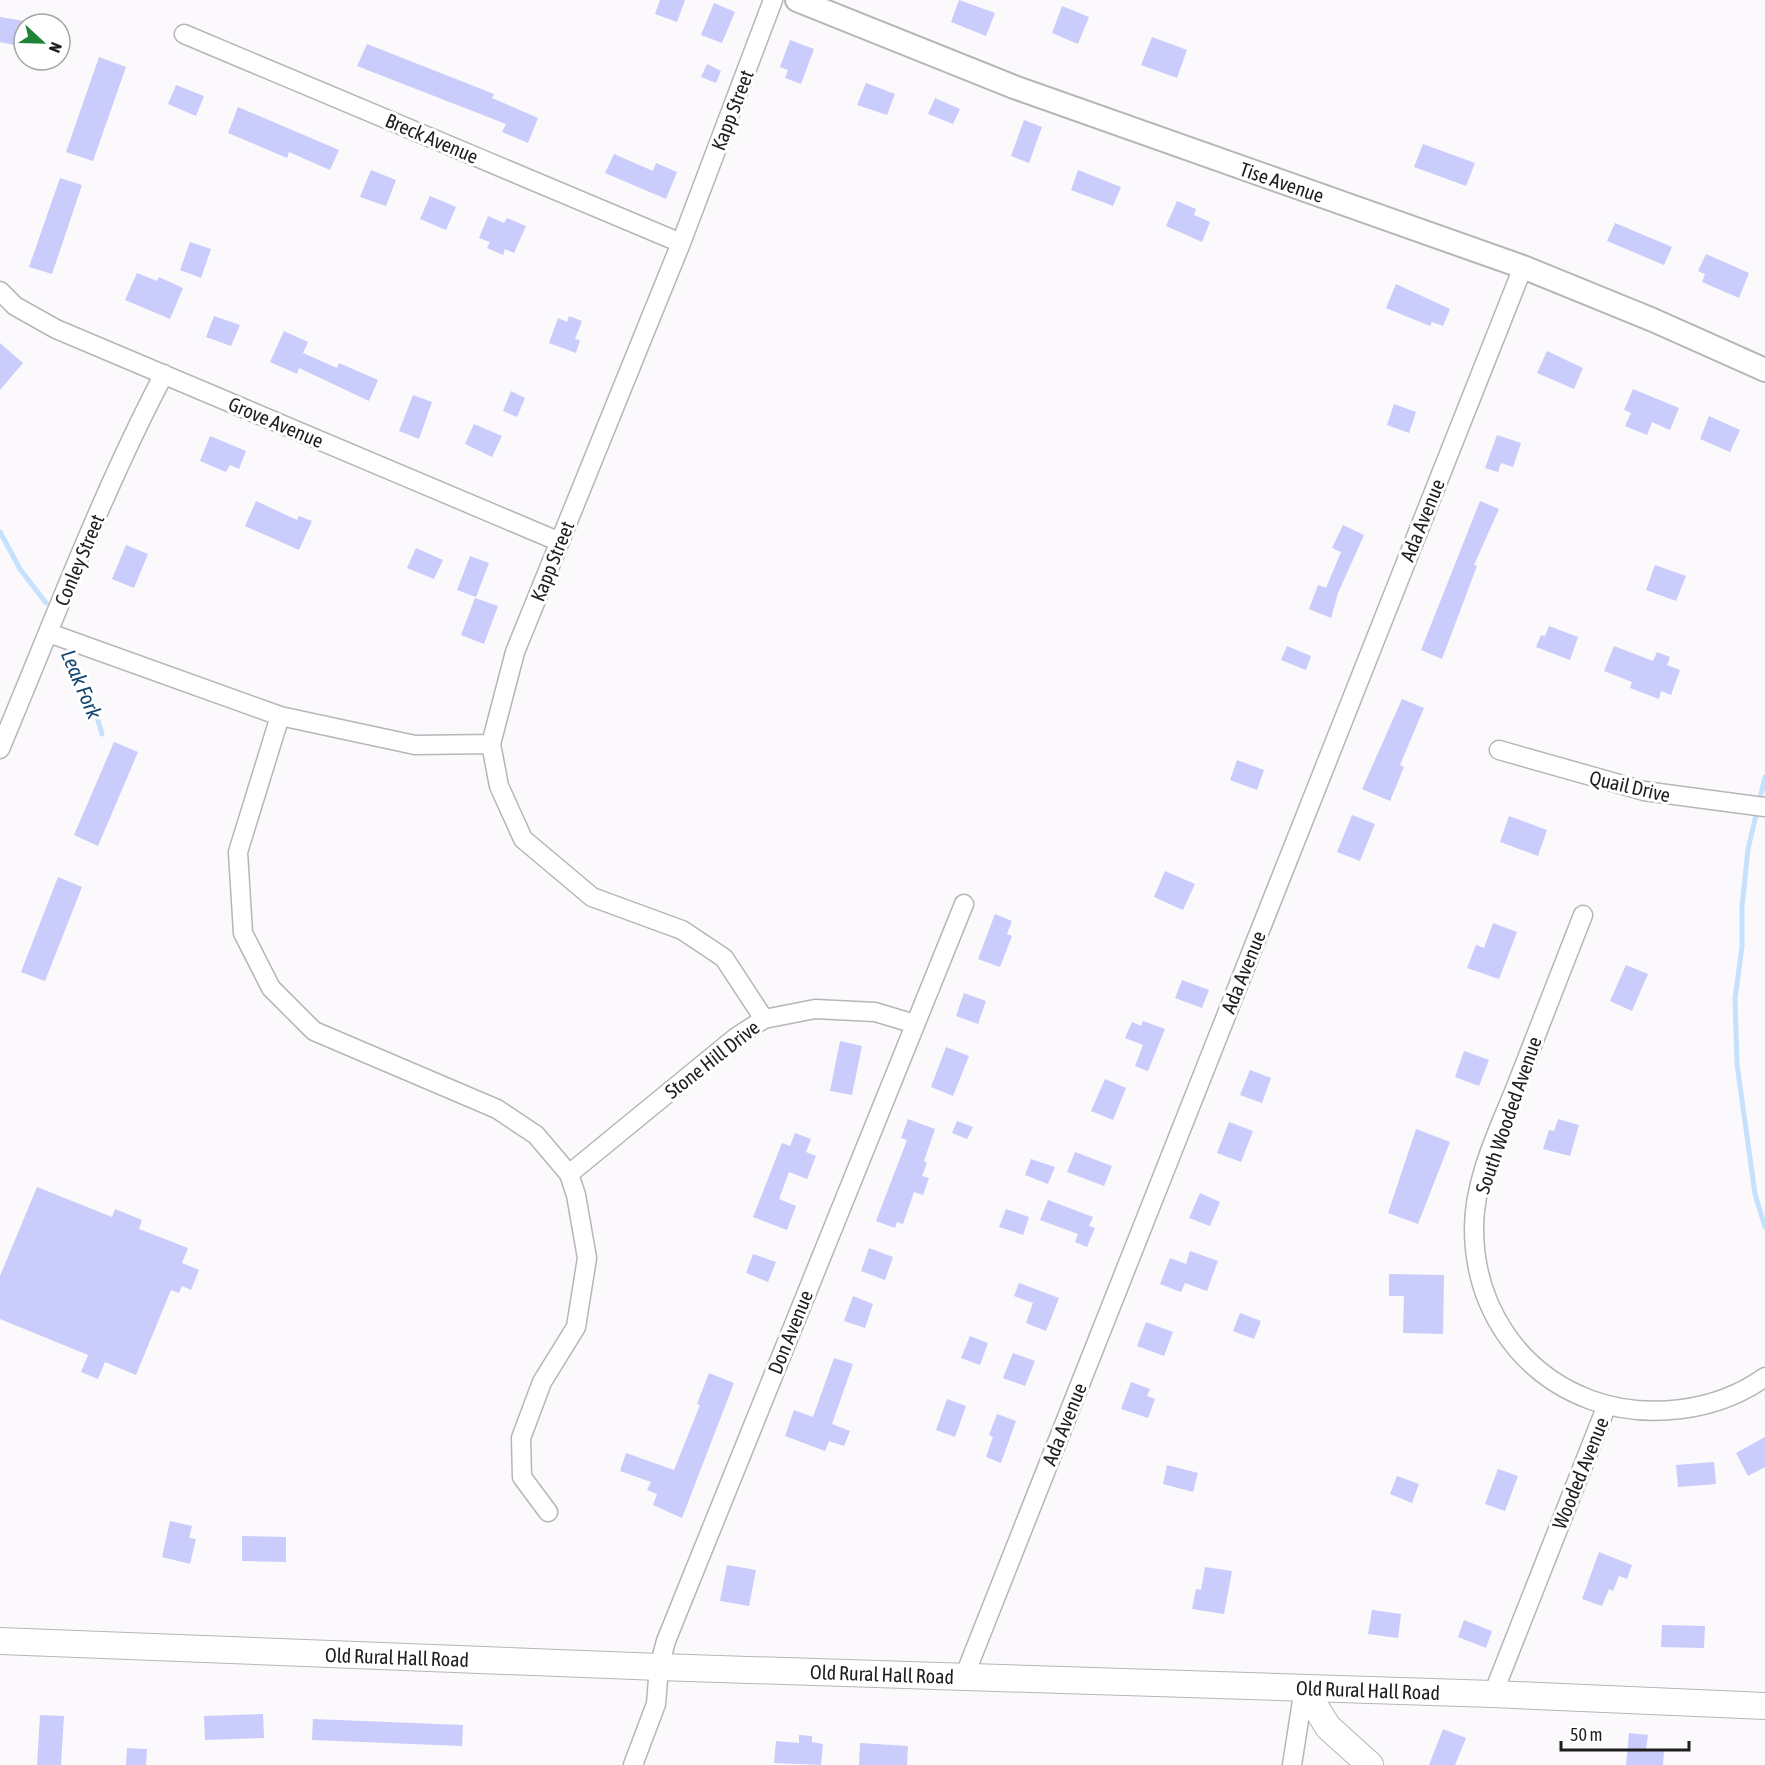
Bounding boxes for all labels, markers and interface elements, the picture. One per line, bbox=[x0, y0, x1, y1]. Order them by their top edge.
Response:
north arrow bbox=[12, 12, 72, 72]
text: N bbox=[46, 40, 66, 55]
street label: Kapp Street bbox=[706, 66, 758, 153]
street label: Breck Avenue bbox=[382, 108, 482, 168]
street label: Tise Avenue bbox=[1237, 157, 1327, 207]
street label: Grove Avenue bbox=[225, 392, 327, 452]
street label: Ada Avenue bbox=[1395, 476, 1449, 564]
street label: Conley Street bbox=[49, 511, 109, 609]
street label: Kapp Street bbox=[526, 517, 579, 604]
water label: Leak Fork bbox=[57, 646, 107, 723]
street label: Quail Drive bbox=[1587, 766, 1673, 806]
street label: Ada Avenue bbox=[1216, 928, 1270, 1016]
street label: Stone Hill Drive bbox=[660, 1015, 764, 1103]
street label: South Wooded Avenue bbox=[1470, 1034, 1546, 1196]
street label: Don Avenue bbox=[763, 1287, 817, 1377]
street label: Ada Avenue bbox=[1037, 1380, 1091, 1468]
street label: Wooded Avenue bbox=[1547, 1414, 1613, 1532]
street label: Old Rural Hall Road bbox=[325, 1643, 469, 1671]
street label: Old Rural Hall Road bbox=[810, 1660, 954, 1688]
street label: Old Rural Hall Road bbox=[1296, 1676, 1440, 1704]
scale bar bbox=[1561, 1714, 1688, 1752]
text: 50 m bbox=[1570, 1724, 1602, 1745]

